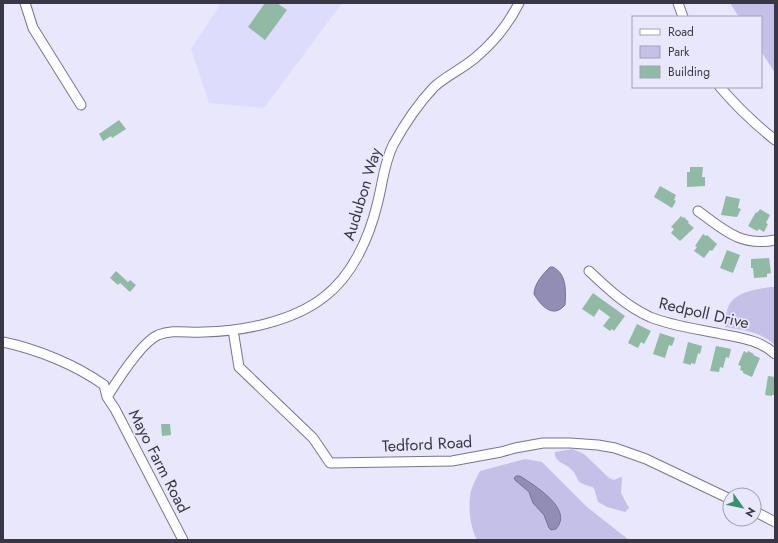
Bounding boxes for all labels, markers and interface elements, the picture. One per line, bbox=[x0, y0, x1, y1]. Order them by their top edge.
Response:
legend bbox=[632, 16, 762, 88]
text: Road bbox=[668, 23, 694, 41]
text: Park bbox=[668, 43, 690, 61]
text: Building bbox=[668, 63, 710, 81]
street label: Audubon Way bbox=[337, 144, 387, 243]
street label: Redpoll Drive bbox=[657, 291, 751, 335]
street label: Mayo Farm Road bbox=[123, 405, 195, 517]
street label: Tedford Road bbox=[381, 430, 473, 458]
north arrow bbox=[722, 487, 762, 527]
text: N bbox=[741, 504, 759, 520]

